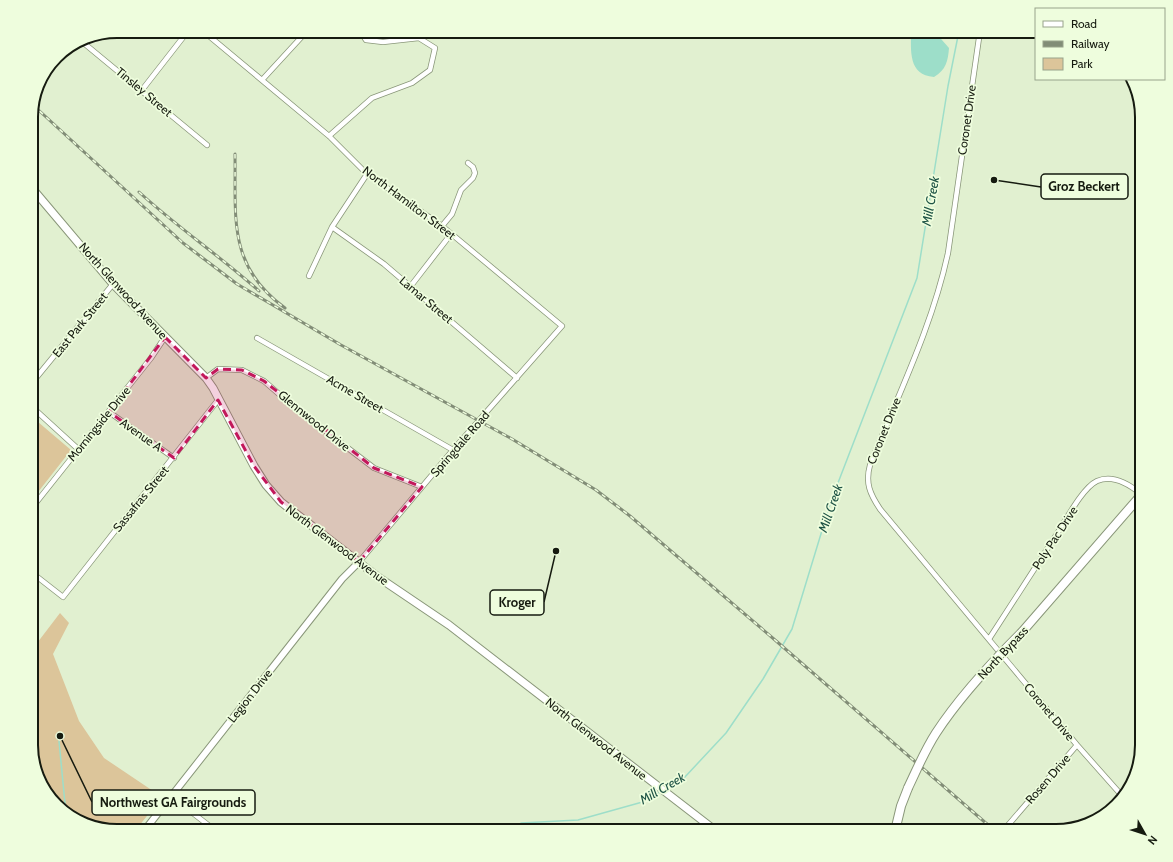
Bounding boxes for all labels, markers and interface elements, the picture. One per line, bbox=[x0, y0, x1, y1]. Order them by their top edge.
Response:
legend bbox=[1035, 8, 1165, 80]
text: Road bbox=[1071, 16, 1097, 31]
text: Railway bbox=[1071, 36, 1109, 51]
text: Park bbox=[1071, 56, 1093, 71]
street label: Tinsley Street bbox=[113, 64, 176, 120]
street label: Coronet Drive bbox=[954, 84, 979, 156]
street label: North Hamilton Street bbox=[360, 163, 459, 243]
callout: Groz Beckert bbox=[1041, 174, 1128, 199]
water label: Mill Creek bbox=[918, 175, 942, 228]
text: Groz Beckert bbox=[1048, 178, 1120, 194]
street label: North Glenwood Avenue bbox=[76, 239, 171, 342]
street label: Lamar Street bbox=[396, 273, 456, 326]
street label: East Park Street bbox=[49, 289, 110, 360]
street label: Acme Street bbox=[324, 371, 386, 416]
street label: Morningside Drive bbox=[64, 383, 133, 464]
street label: Glennwood Drive bbox=[275, 387, 353, 454]
street label: Coronet Drive bbox=[863, 395, 904, 466]
street label: Springdale Road bbox=[427, 408, 492, 480]
street label: Avenue A bbox=[117, 415, 166, 455]
street label: Sassafras Street bbox=[109, 463, 172, 535]
water label: Mill Creek bbox=[814, 481, 846, 535]
street label: North Glenwood Avenue bbox=[283, 501, 392, 588]
street label: Poly Pac Drive bbox=[1029, 503, 1081, 572]
callout: Kroger bbox=[490, 590, 544, 615]
text: Kroger bbox=[498, 594, 536, 610]
street label: North Bypass bbox=[974, 623, 1031, 682]
street label: Legion Drive bbox=[224, 666, 275, 725]
street label: Coronet Drive bbox=[1021, 680, 1078, 744]
street label: North Glenwood Avenue bbox=[543, 694, 650, 783]
street label: Rosen Drive bbox=[1022, 751, 1073, 807]
water label: Mill Creek bbox=[636, 768, 688, 808]
callout: Northwest GA Fairgrounds bbox=[92, 790, 255, 815]
text: Northwest GA Fairgrounds bbox=[100, 794, 247, 810]
north arrow bbox=[1125, 814, 1165, 854]
text: N bbox=[1145, 833, 1161, 848]

